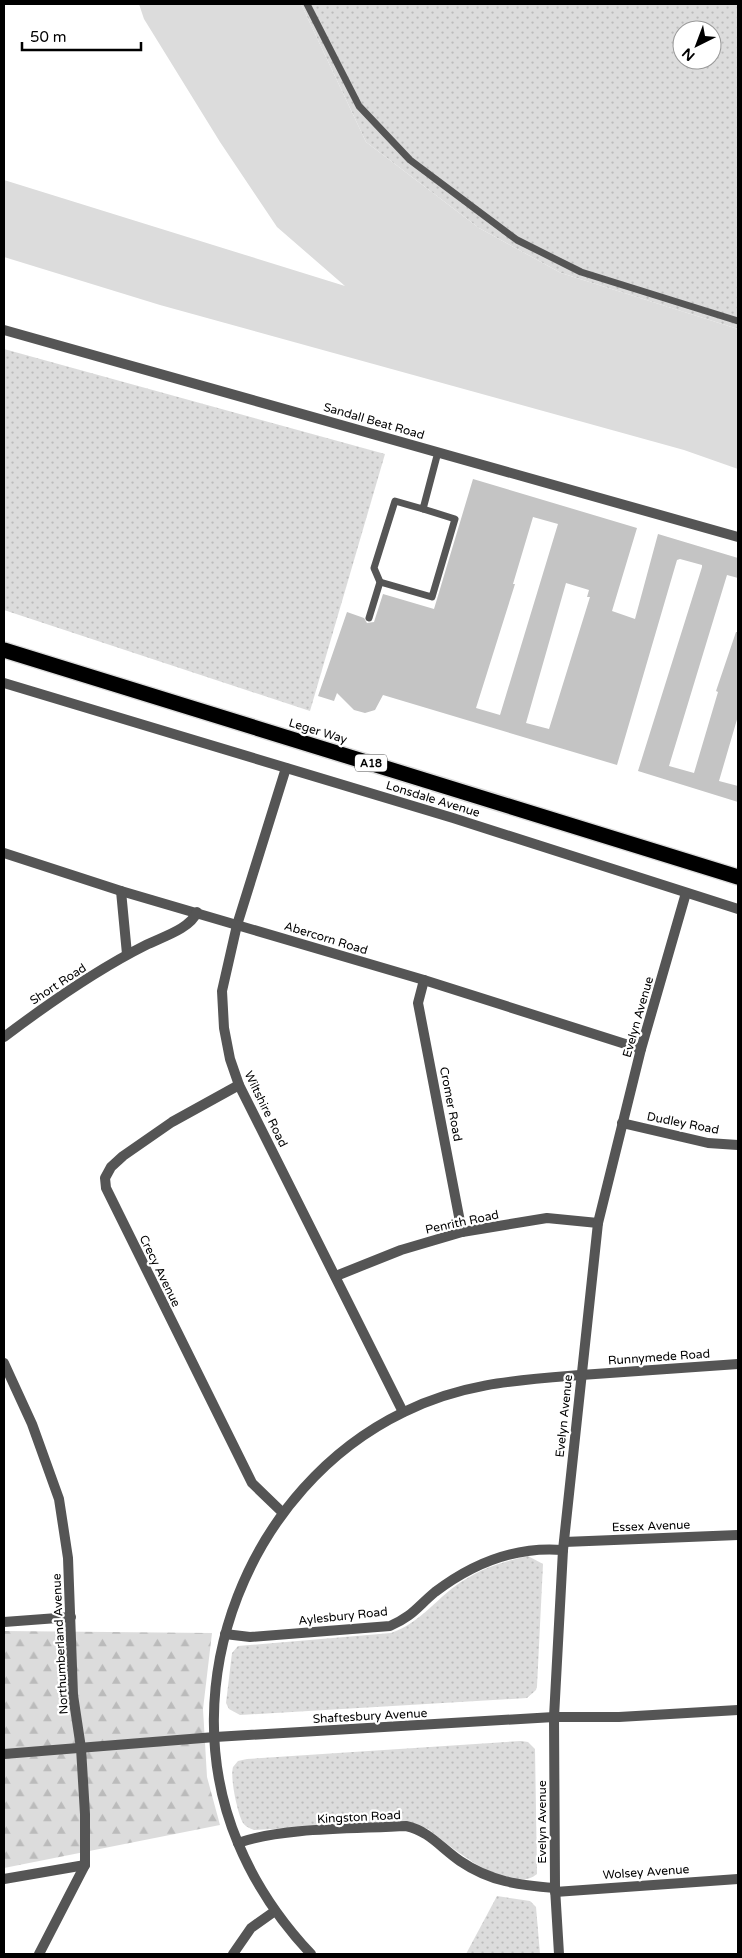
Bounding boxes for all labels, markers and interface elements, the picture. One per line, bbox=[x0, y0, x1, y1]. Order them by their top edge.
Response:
scale bar bbox=[22, 20, 141, 52]
north arrow bbox=[672, 20, 722, 70]
text: 50 m bbox=[30, 28, 67, 46]
text: N bbox=[679, 44, 699, 64]
street label: Sandall Beat Road bbox=[322, 400, 426, 442]
street label: Leger Way bbox=[287, 715, 350, 747]
road number: A18 bbox=[355, 754, 387, 771]
street label: Lonsdale Avenue bbox=[384, 778, 482, 820]
street label: Abercorn Road bbox=[283, 919, 369, 957]
street label: Short Road bbox=[27, 961, 89, 1007]
street label: Evelyn Avenue bbox=[620, 975, 656, 1059]
street label: Cromer Road bbox=[437, 1066, 465, 1142]
street label: Wiltshire Road bbox=[241, 1069, 291, 1149]
street label: Dudley Road bbox=[646, 1109, 720, 1137]
street label: Penrith Road bbox=[424, 1207, 500, 1237]
street label: Crecy Avenue bbox=[137, 1233, 184, 1309]
street label: Runnymede Road bbox=[608, 1346, 710, 1368]
street label: Evelyn Avenue bbox=[553, 1374, 575, 1458]
street label: Essex Avenue bbox=[612, 1518, 691, 1534]
street label: Northumberland Avenue bbox=[49, 1573, 71, 1715]
street label: Aylesbury Road bbox=[298, 1604, 388, 1628]
street label: Shaftesbury Avenue bbox=[312, 1706, 428, 1726]
street label: Evelyn Avenue bbox=[535, 1780, 549, 1864]
street label: Kingston Road bbox=[317, 1808, 401, 1826]
street label: Wolsey Avenue bbox=[602, 1862, 690, 1882]

